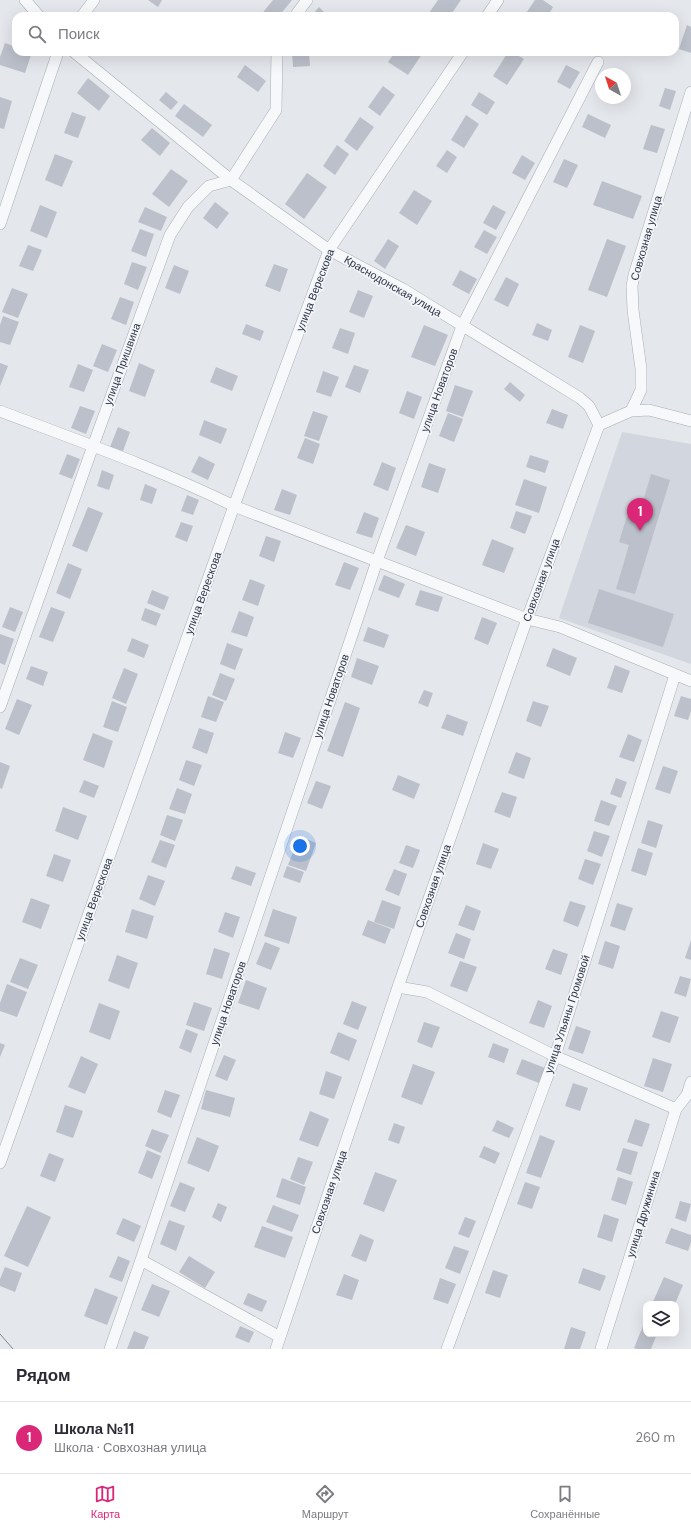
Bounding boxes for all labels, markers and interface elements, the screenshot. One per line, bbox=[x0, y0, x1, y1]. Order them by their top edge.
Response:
search box bbox=[12, 12, 679, 56]
icon: search bbox=[26, 23, 48, 45]
text: Поиск bbox=[58, 24, 100, 44]
north arrow bbox=[595, 68, 631, 104]
street label: Совхозная улица bbox=[627, 193, 665, 282]
street label: улица Верескова bbox=[293, 246, 337, 333]
street label: Краснодонская улица bbox=[342, 252, 445, 320]
street label: улица Пришвина bbox=[101, 320, 144, 407]
street label: улица Новаторов bbox=[417, 346, 461, 434]
pin: 1 bbox=[627, 498, 653, 531]
street label: Совхозная улица bbox=[519, 536, 563, 624]
street label: улица Верескова bbox=[182, 549, 225, 636]
street label: улица Новаторов bbox=[310, 652, 352, 740]
your location bbox=[290, 836, 310, 856]
street label: Совхозная улица bbox=[412, 841, 454, 930]
street label: улица Верескова bbox=[73, 855, 116, 942]
street label: улица Ульяны Громовой bbox=[541, 953, 593, 1075]
street label: улица Новаторов bbox=[207, 959, 249, 1047]
street label: Совхозная улица bbox=[308, 1147, 350, 1236]
street label: улица Дружинина bbox=[623, 1168, 663, 1259]
map controls bbox=[643, 1301, 679, 1337]
button: layers bbox=[643, 1301, 679, 1337]
text: Рядом bbox=[16, 1364, 71, 1386]
text: Школа №11 bbox=[54, 1419, 134, 1439]
text: 1 bbox=[27, 1429, 31, 1446]
text: 260 m bbox=[635, 1429, 675, 1446]
text: Школа · Совхозная улица bbox=[54, 1439, 207, 1456]
tab: Карта bbox=[91, 1483, 120, 1521]
tab: Маршрут bbox=[302, 1483, 349, 1521]
tab: Сохранённые bbox=[530, 1483, 600, 1521]

